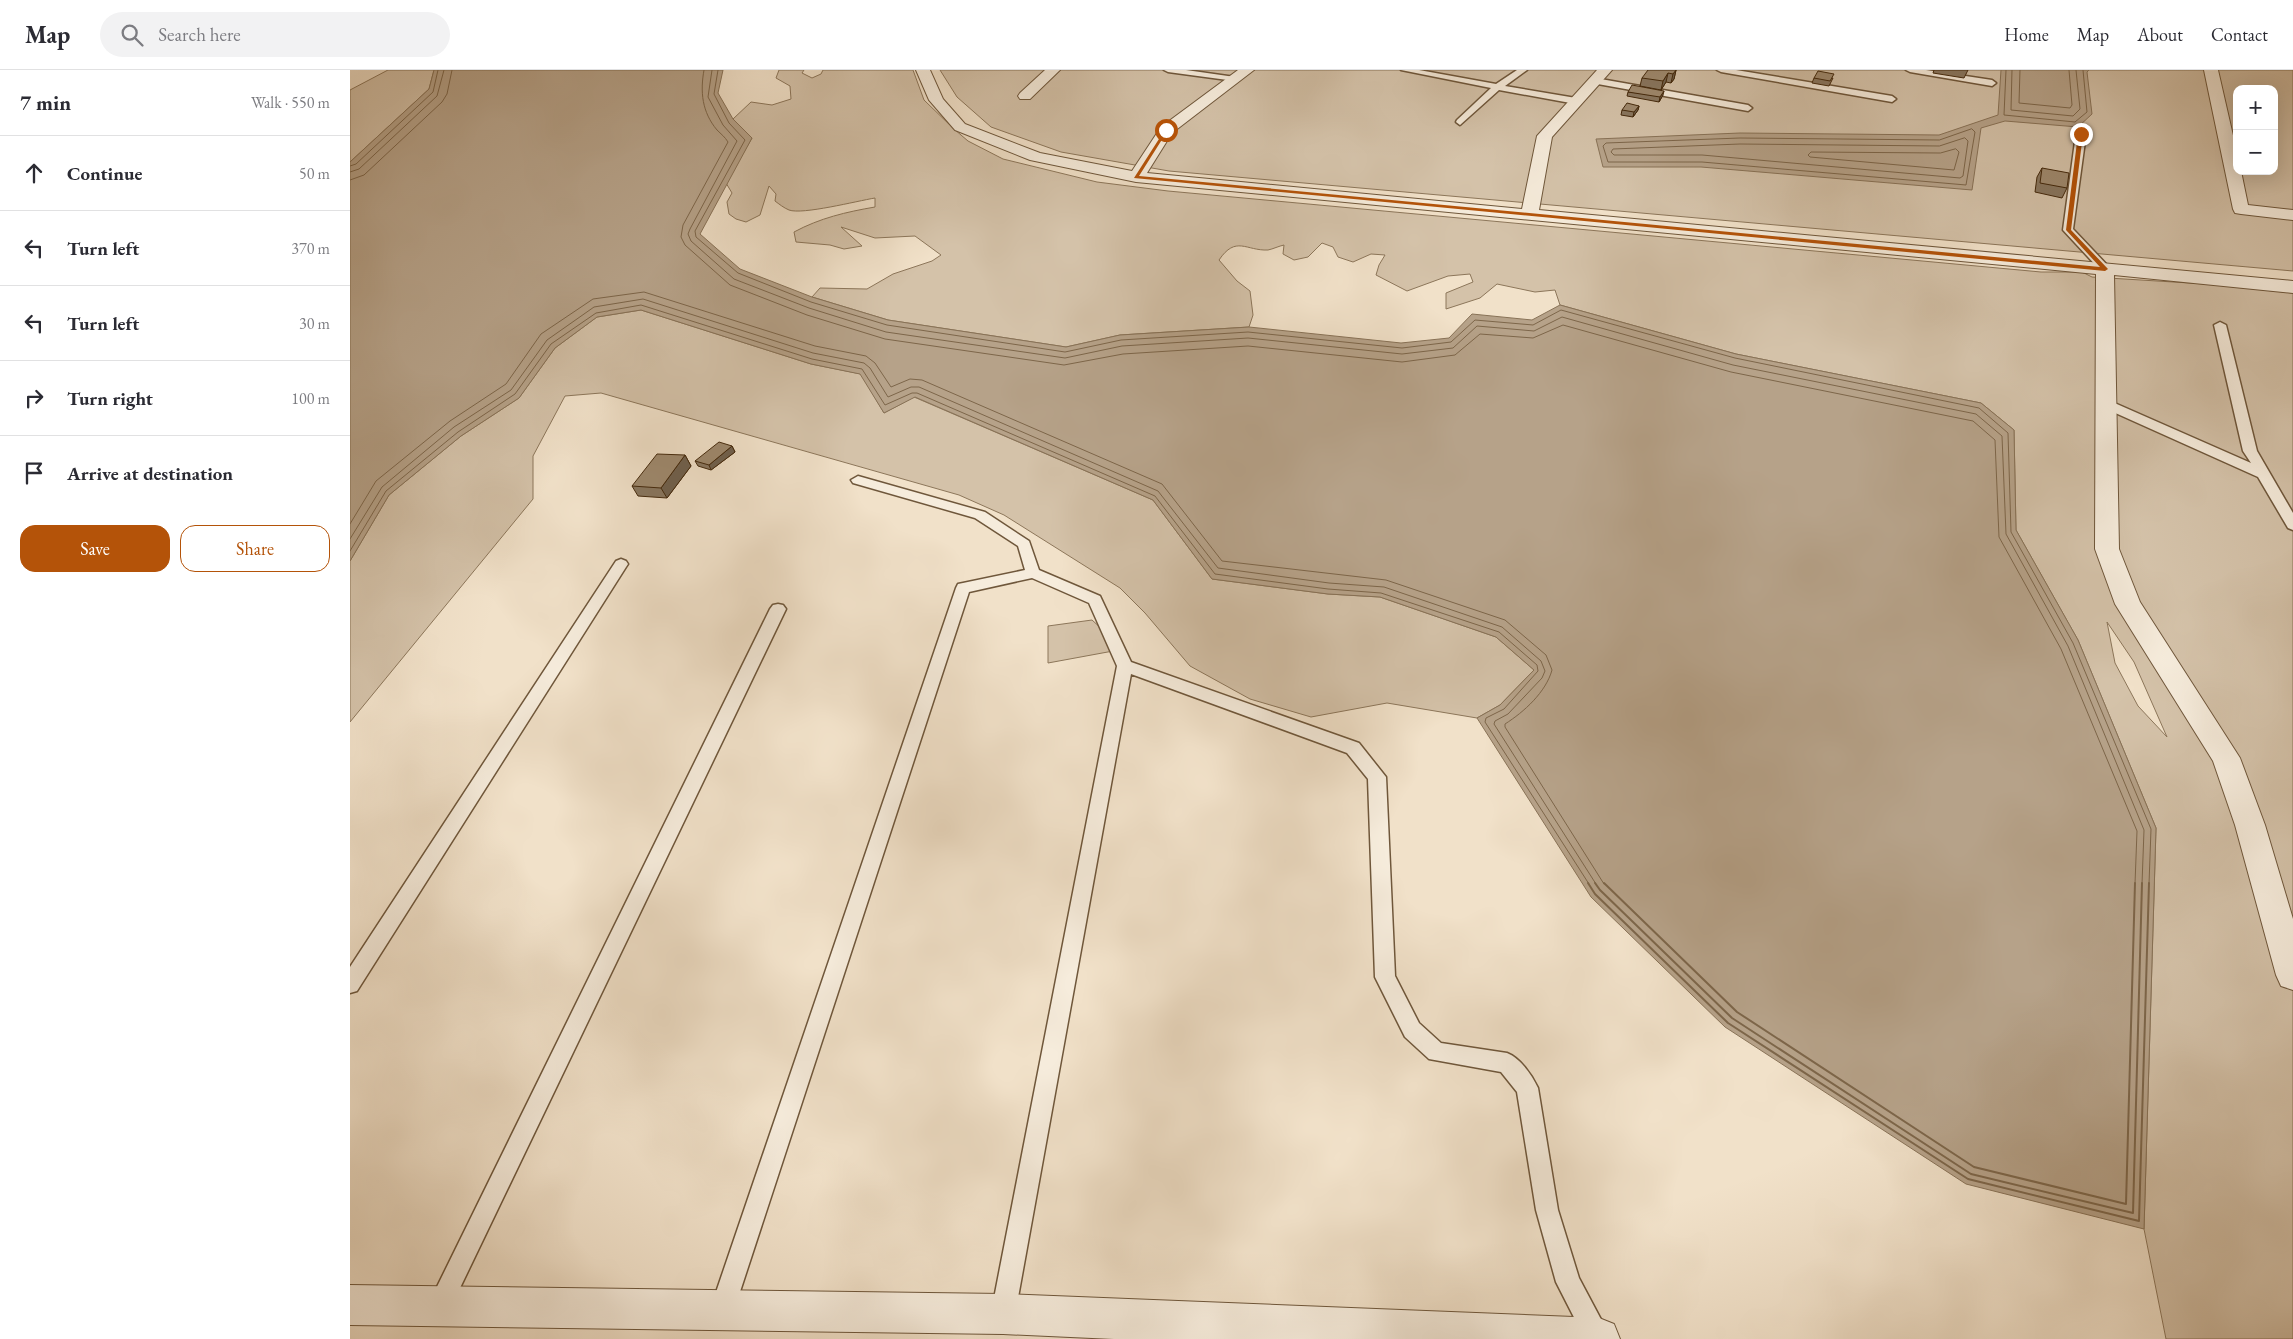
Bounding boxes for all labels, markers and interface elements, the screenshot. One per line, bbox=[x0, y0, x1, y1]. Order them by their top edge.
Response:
search box bbox=[100, 12, 450, 57]
text: Map bbox=[25, 19, 70, 50]
icon: search bbox=[118, 21, 146, 49]
text: Search here bbox=[158, 22, 241, 47]
text: Home bbox=[2004, 23, 2049, 46]
text: Map bbox=[2077, 23, 2109, 46]
text: About bbox=[2137, 23, 2183, 46]
text: Contact bbox=[2211, 23, 2268, 46]
map controls bbox=[2233, 85, 2278, 175]
button: + bbox=[2233, 85, 2278, 130]
text: 7 min bbox=[20, 89, 71, 116]
text: Walk · 550 m bbox=[251, 92, 330, 113]
route start bbox=[1155, 119, 1178, 142]
route end bbox=[2070, 123, 2093, 146]
button: − bbox=[2233, 130, 2278, 175]
icon: ahead bbox=[20, 159, 48, 187]
text: Continue bbox=[67, 161, 142, 186]
text: 50 m bbox=[299, 163, 330, 184]
icon: left bbox=[20, 234, 48, 262]
text: Turn left bbox=[67, 236, 139, 261]
text: 370 m bbox=[291, 238, 330, 259]
icon: left bbox=[20, 309, 48, 337]
text: Turn left bbox=[67, 311, 139, 336]
text: 30 m bbox=[299, 313, 330, 334]
icon: right bbox=[20, 384, 48, 412]
text: Turn right bbox=[67, 386, 153, 411]
text: 100 m bbox=[291, 388, 330, 409]
icon: arrive bbox=[20, 459, 48, 487]
text: Arrive at destination bbox=[67, 461, 233, 486]
button: Save bbox=[20, 525, 170, 572]
button: Share bbox=[180, 525, 330, 572]

